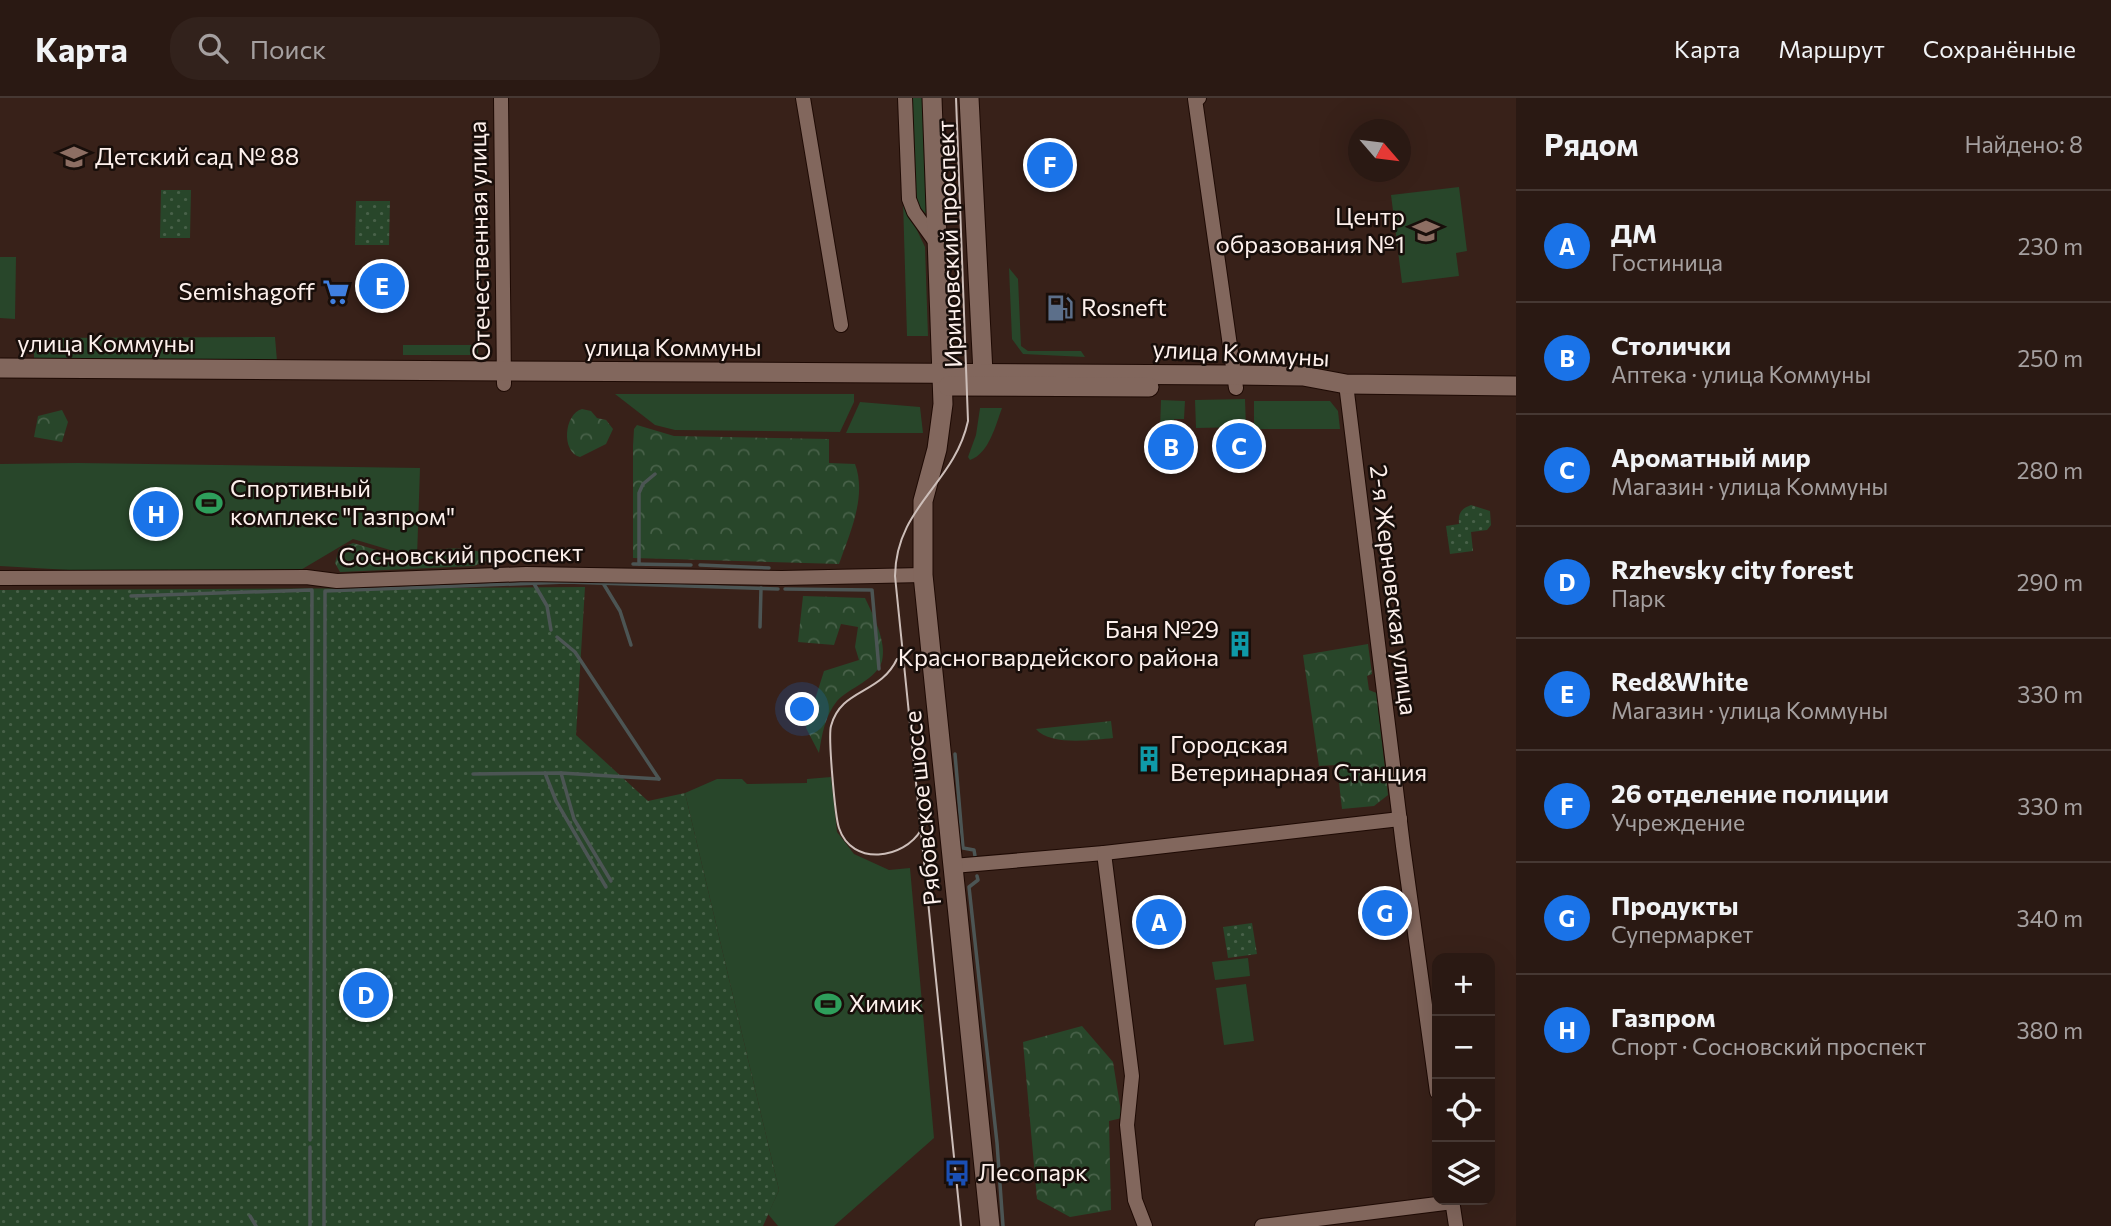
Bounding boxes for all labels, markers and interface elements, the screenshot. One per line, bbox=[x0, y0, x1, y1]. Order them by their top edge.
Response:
search box bbox=[170, 17, 660, 80]
text: Карта bbox=[35, 28, 128, 69]
icon: search bbox=[194, 29, 232, 67]
text: Поиск bbox=[250, 33, 326, 64]
text: Карта bbox=[1674, 34, 1740, 63]
text: Маршрут bbox=[1778, 34, 1885, 63]
text: Сохранённые bbox=[1923, 34, 2076, 63]
north arrow bbox=[1348, 119, 1411, 182]
street label: Ириновский проспект bbox=[930, 120, 967, 368]
street label: Отечественная улица bbox=[462, 121, 495, 361]
text: Рядом bbox=[1544, 125, 1638, 162]
text: Найдено: 8 bbox=[1964, 130, 2083, 158]
pin: F bbox=[1027, 139, 1073, 191]
place label: Детский сад № 88 bbox=[95, 141, 299, 170]
school or university icon: Детский сад № 88 bbox=[59, 142, 89, 172]
place label: Центр образования №1 bbox=[1215, 201, 1405, 258]
school or university icon: Центр образования №1 bbox=[1411, 216, 1441, 246]
text: ДМ bbox=[1611, 217, 1657, 248]
text: A bbox=[1559, 232, 1575, 260]
text: 230 m bbox=[2018, 232, 2083, 260]
text: Гостиница bbox=[1611, 248, 1723, 276]
pin: E bbox=[359, 260, 405, 312]
place label: Semishagoff bbox=[179, 276, 316, 305]
supermarket icon: Semishagoff bbox=[321, 277, 351, 307]
place label: Rosneft bbox=[1081, 292, 1167, 321]
fuel station icon: Rosneft bbox=[1045, 293, 1075, 323]
street label: улица Коммуны bbox=[17, 328, 195, 357]
text: Столички bbox=[1611, 329, 1731, 360]
street label: улица Коммуны bbox=[584, 332, 762, 361]
street label: улица Коммуны bbox=[1152, 333, 1330, 372]
text: B bbox=[1559, 344, 1575, 372]
text: 250 m bbox=[2018, 344, 2083, 372]
text: Аптека · улица Коммуны bbox=[1611, 360, 1871, 388]
pin: C bbox=[1216, 420, 1262, 472]
pin: B bbox=[1148, 421, 1194, 473]
text: Ароматный мир bbox=[1611, 441, 1811, 472]
text: C bbox=[1559, 456, 1575, 484]
text: 280 m bbox=[2017, 456, 2083, 484]
street label: 2-я Жерновская улица bbox=[1365, 463, 1424, 717]
text: Магазин · улица Коммуны bbox=[1611, 472, 1888, 500]
place label: Cпортивный комплекс "Газпром" bbox=[230, 473, 455, 530]
pin: H bbox=[133, 488, 179, 540]
sports icon: Cпортивный комплекс "Газпром" bbox=[194, 488, 224, 518]
street label: Сосновский проспект bbox=[338, 537, 584, 570]
text: Rzhevsky city forest bbox=[1611, 553, 1854, 584]
text: D bbox=[1559, 568, 1575, 596]
text: 290 m bbox=[2017, 568, 2083, 596]
text: Парк bbox=[1611, 584, 1666, 612]
place label: Баня №29 Красногвардейского района bbox=[898, 614, 1219, 671]
building icon: Баня №29 Красногвардейского района bbox=[1225, 629, 1255, 659]
text: Red&White bbox=[1611, 665, 1748, 696]
text: E bbox=[1560, 680, 1574, 708]
text: 330 m bbox=[2017, 680, 2083, 708]
your location bbox=[785, 692, 819, 726]
text: Магазин · улица Коммуны bbox=[1611, 696, 1888, 724]
street label: Рябовское шоссе bbox=[897, 709, 946, 907]
place label: Городская Ветеринарная Станция bbox=[1170, 729, 1427, 786]
building icon: Городская Ветеринарная Станция bbox=[1134, 744, 1164, 774]
text: 26 отделение полиции bbox=[1611, 777, 1889, 808]
text: F bbox=[1560, 792, 1574, 820]
text: 330 m bbox=[2017, 792, 2083, 820]
text: Учреждение bbox=[1611, 808, 1745, 836]
pin: G bbox=[1362, 887, 1408, 939]
text: Продукты bbox=[1611, 889, 1739, 920]
pin: A bbox=[1136, 896, 1182, 948]
text: G bbox=[1559, 904, 1575, 932]
text: 340 m bbox=[2017, 904, 2083, 932]
text: Супермаркет bbox=[1611, 920, 1753, 948]
map controls bbox=[1432, 953, 1495, 1205]
button: + bbox=[1432, 953, 1495, 1016]
pin: D bbox=[343, 969, 389, 1021]
place label: Химик bbox=[849, 988, 923, 1017]
sports icon: Химик bbox=[813, 989, 843, 1019]
text: Газпром bbox=[1611, 1001, 1716, 1032]
button: − bbox=[1432, 1016, 1495, 1079]
text: H bbox=[1558, 1016, 1576, 1044]
text: 380 m bbox=[2016, 1016, 2083, 1044]
text: Спорт · Сосновский проспект bbox=[1611, 1032, 1926, 1060]
button: locate bbox=[1432, 1079, 1495, 1142]
button: layers bbox=[1432, 1142, 1495, 1205]
place label: Лесопарк bbox=[978, 1157, 1088, 1186]
bus stop icon: Лесопарк bbox=[942, 1158, 972, 1188]

